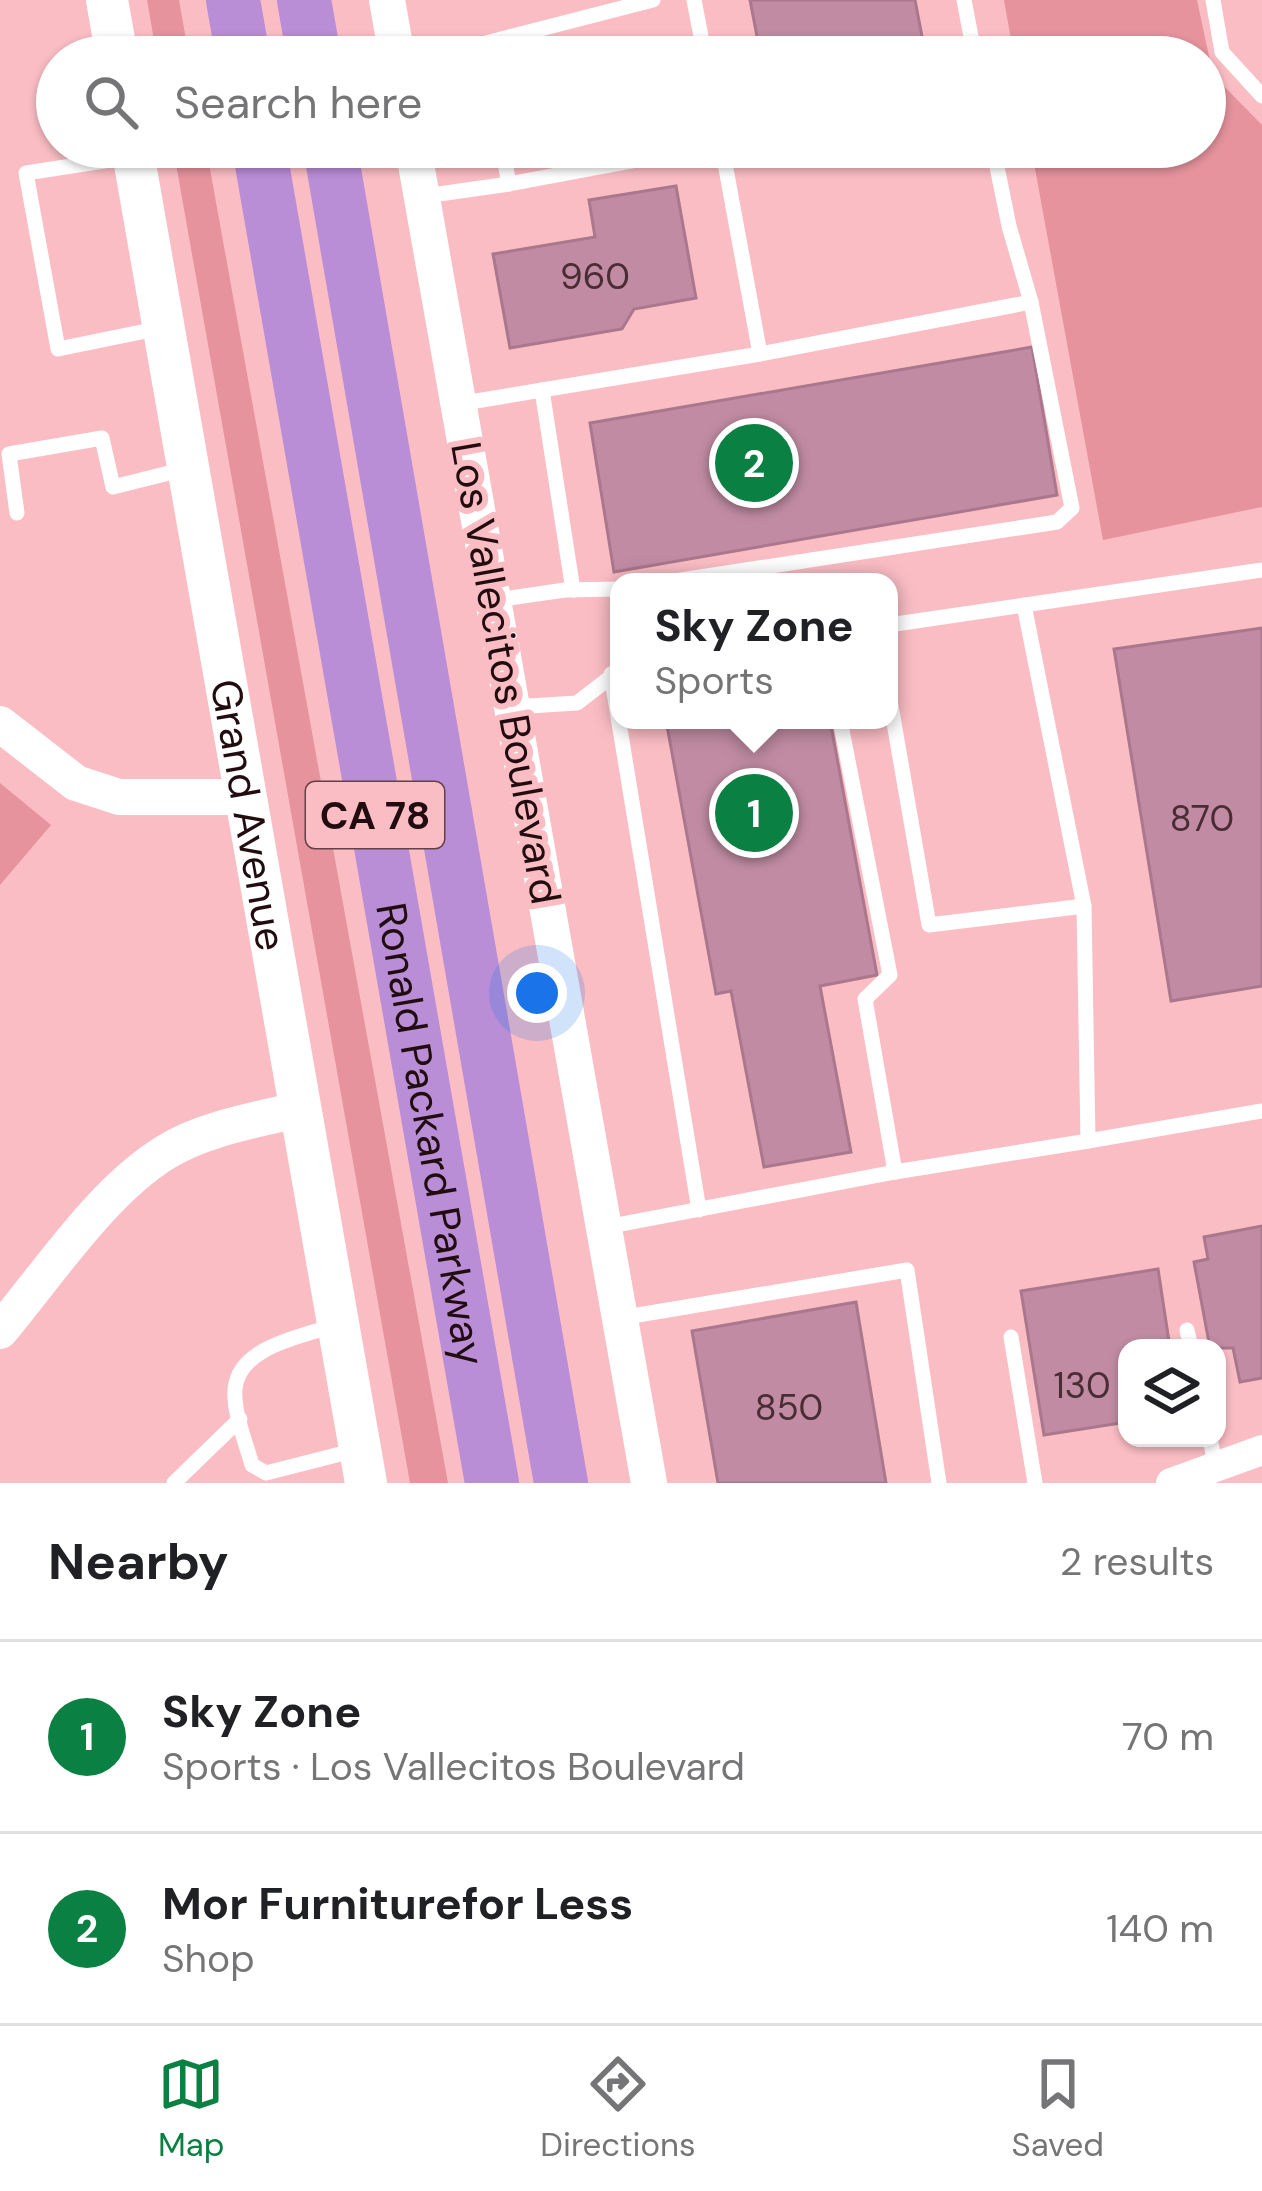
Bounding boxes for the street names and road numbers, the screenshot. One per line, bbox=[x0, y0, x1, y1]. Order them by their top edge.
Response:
street label: Los Vallecitos Boulevard bbox=[438, 438, 574, 908]
street label: Grand Avenue bbox=[198, 675, 300, 955]
road number: CA 78 bbox=[306, 782, 444, 848]
street label: Ronald Packard Parkway bbox=[364, 898, 499, 1370]

